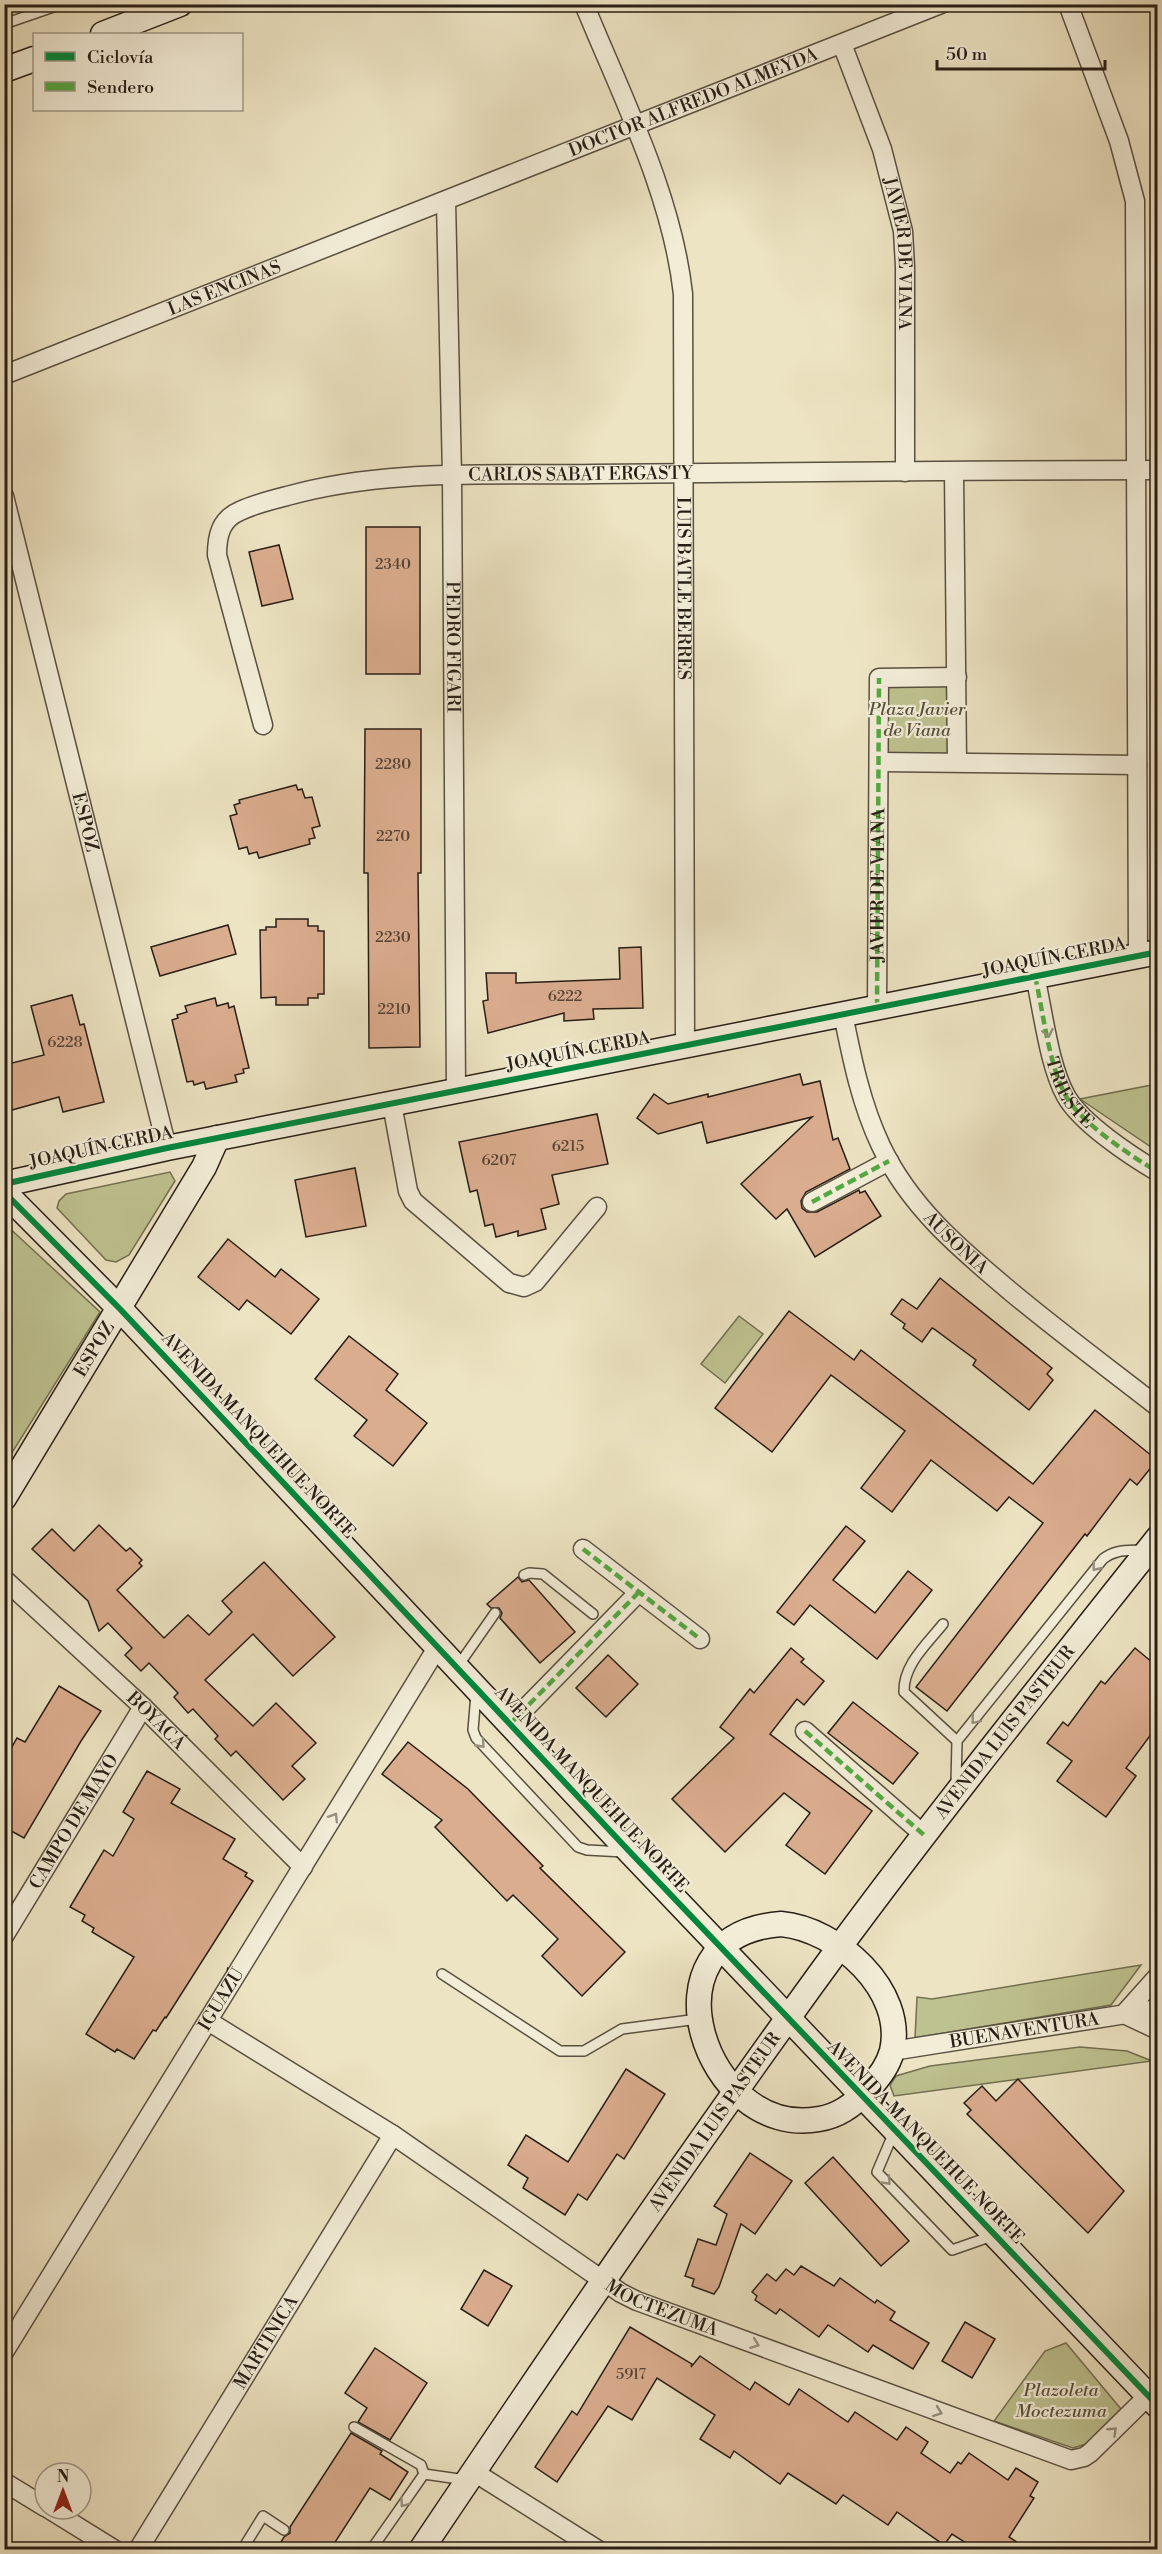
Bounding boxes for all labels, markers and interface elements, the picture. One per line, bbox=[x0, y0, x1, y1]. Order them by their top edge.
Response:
legend bbox=[33, 33, 243, 111]
scale bar bbox=[937, 33, 1105, 71]
street label: DOCTOR ALFREDO ALMEYDA bbox=[565, 43, 822, 162]
text: 50 m bbox=[946, 43, 988, 66]
text: Ciclovía bbox=[87, 46, 154, 69]
text: Sendero bbox=[87, 76, 154, 99]
street label: JAVIER DE VIANA bbox=[877, 174, 916, 331]
street label: LAS ENCINAS bbox=[165, 255, 284, 321]
street label: CARLOS SABAT ERGASTY bbox=[468, 462, 694, 487]
street label: LUIS BATLE BERRES bbox=[672, 497, 695, 680]
house number: 2340 bbox=[375, 555, 411, 574]
street label: PEDRO FIGARI bbox=[441, 581, 465, 713]
park label: Plaza Javier de Viana bbox=[868, 698, 966, 742]
house number: 2280 bbox=[375, 755, 411, 774]
street label: ESPOZ bbox=[66, 790, 104, 854]
street label: JAVIER DE VIANA bbox=[866, 807, 890, 963]
house number: 2270 bbox=[376, 827, 410, 846]
house number: 2230 bbox=[375, 928, 411, 947]
street label: JOAQUÍN CERDA bbox=[979, 932, 1129, 983]
house number: 6222 bbox=[548, 987, 582, 1006]
house number: 2210 bbox=[377, 1000, 411, 1019]
street label: JOAQUÍN CERDA bbox=[503, 1026, 653, 1077]
one-way arrow bbox=[1040, 1028, 1053, 1038]
house number: 6228 bbox=[47, 1033, 83, 1052]
street label: TRIESTE bbox=[1040, 1054, 1099, 1134]
street label: JOAQUÍN CERDA bbox=[26, 1121, 176, 1174]
house number: 6215 bbox=[552, 1137, 584, 1156]
house number: 6207 bbox=[482, 1151, 517, 1170]
street label: AUSONIA bbox=[918, 1206, 993, 1280]
street label: ESPOZ bbox=[69, 1317, 120, 1381]
street label: AVENIDA MANQUEHUE NORTE bbox=[156, 1327, 361, 1543]
one-way arrow bbox=[1093, 1560, 1104, 1571]
street label: AVENIDA LUIS PASTEUR bbox=[929, 1641, 1080, 1824]
street label: AVENIDA MANQUEHUE NORTE bbox=[489, 1681, 694, 1897]
street label: BOYACÁ bbox=[121, 1686, 191, 1755]
one-way arrow bbox=[971, 1713, 982, 1724]
one-way arrow bbox=[474, 1737, 485, 1748]
street label: CAMPO DE MAYO bbox=[24, 1750, 124, 1894]
one-way arrow bbox=[326, 1813, 338, 1823]
street label: IGUAZÚ bbox=[193, 1963, 250, 2035]
street label: BUENAVENTURA bbox=[947, 2007, 1101, 2054]
street label: AVENIDA LUIS PASTEUR bbox=[643, 2028, 786, 2217]
street label: AVENIDA MANQUEHUE NORTE bbox=[821, 2035, 1029, 2249]
one-way arrow bbox=[879, 2174, 890, 2185]
street label: MOCTEZUMA bbox=[600, 2274, 722, 2342]
street label: MARTINICA bbox=[229, 2291, 304, 2393]
one-way arrow bbox=[749, 2336, 759, 2349]
house number: 5917 bbox=[616, 2365, 646, 2384]
park label: Plazoleta Moctezuma bbox=[1015, 2379, 1108, 2423]
one-way arrow bbox=[932, 2404, 942, 2417]
one-way arrow bbox=[1107, 2427, 1117, 2438]
north arrow bbox=[33, 2461, 93, 2521]
text: N bbox=[57, 2467, 70, 2487]
one-way arrow bbox=[400, 2496, 411, 2507]

